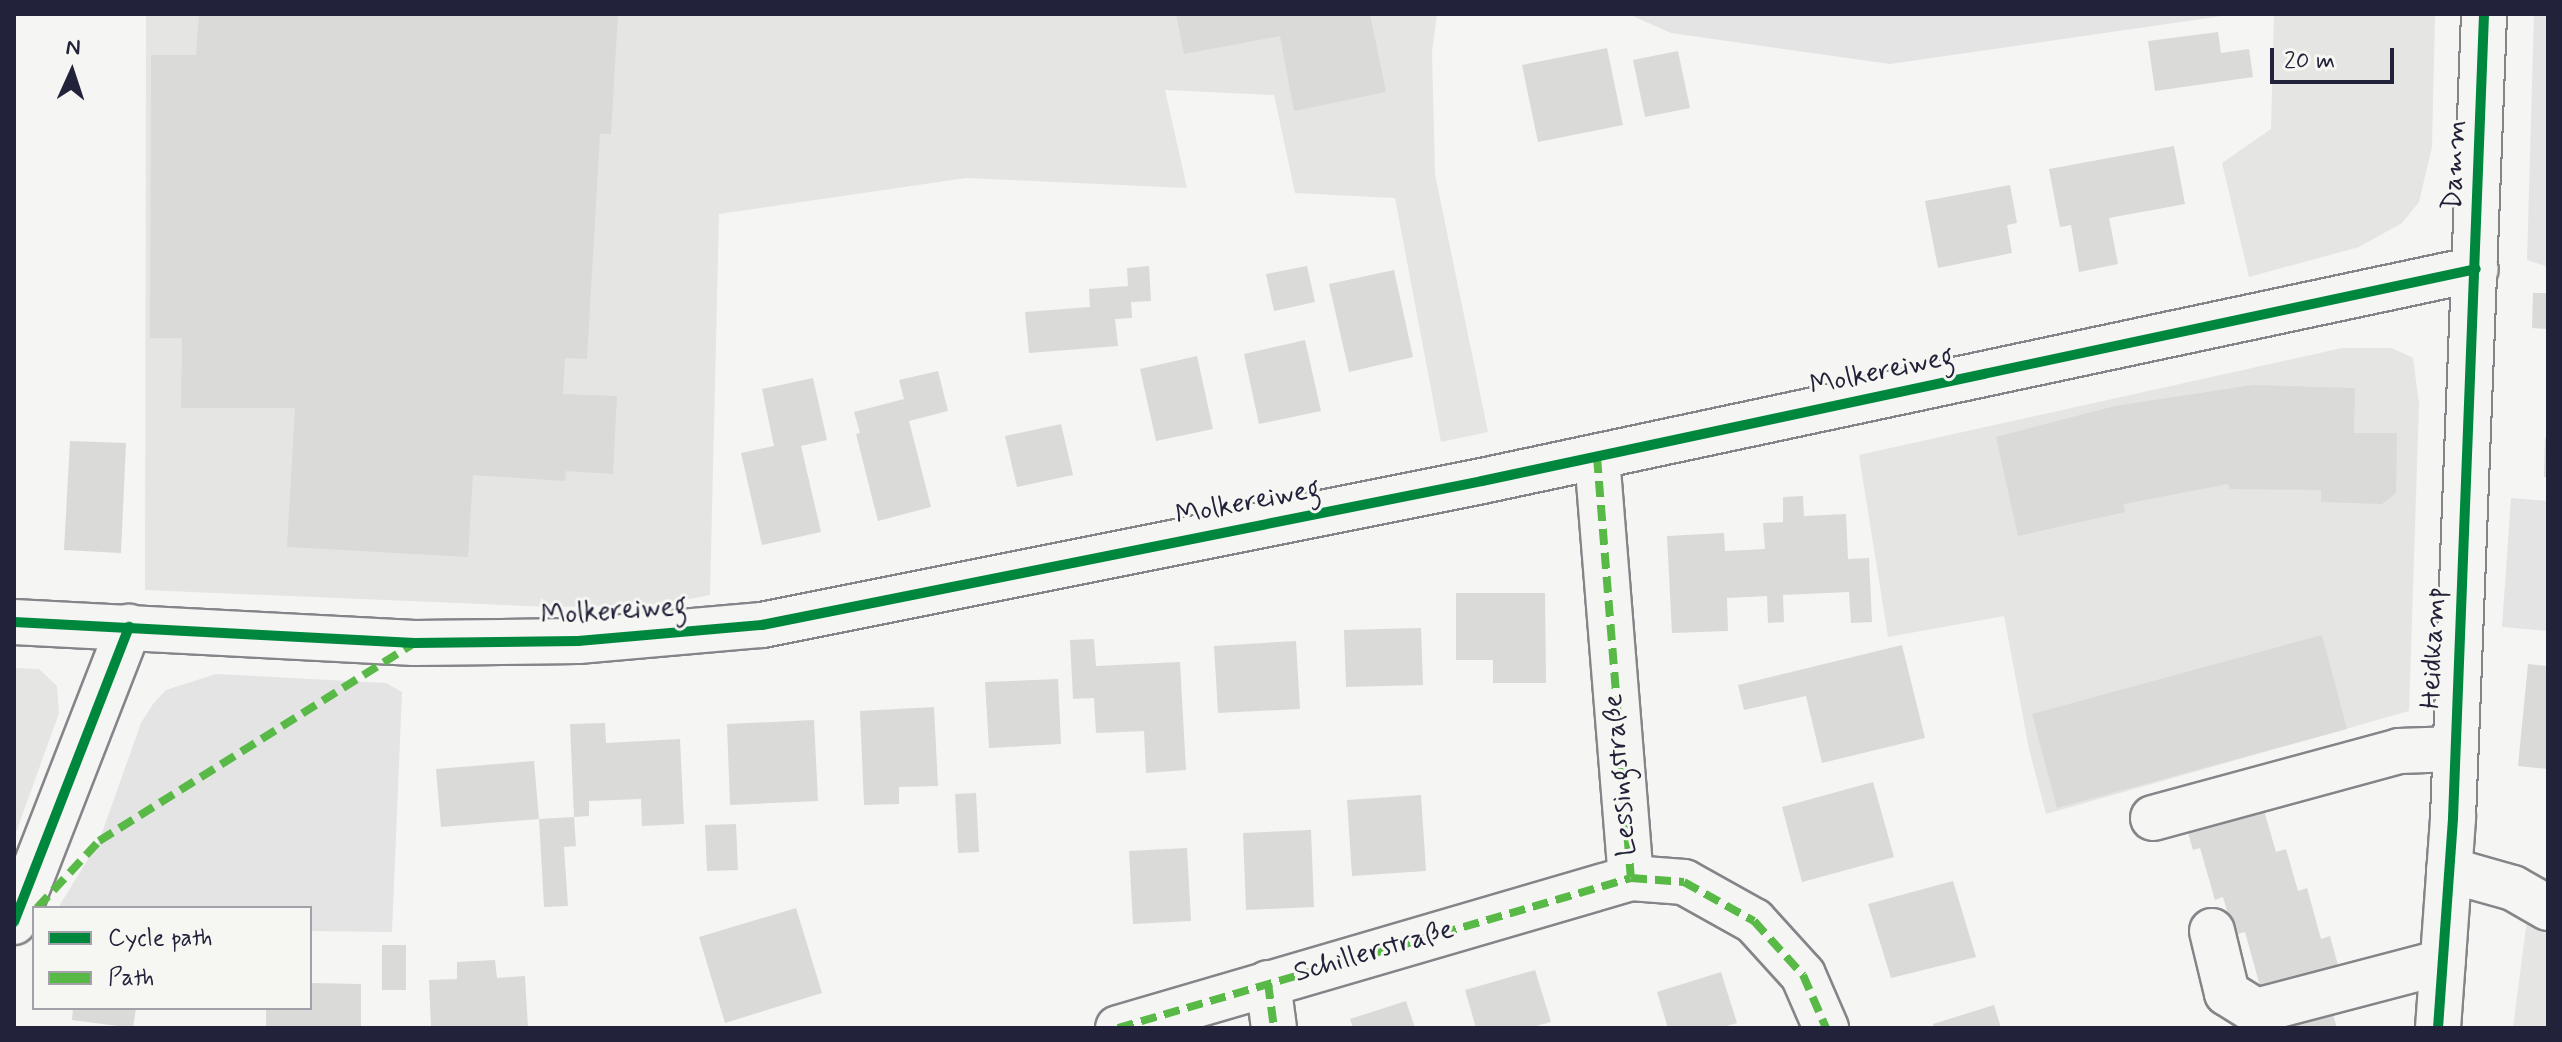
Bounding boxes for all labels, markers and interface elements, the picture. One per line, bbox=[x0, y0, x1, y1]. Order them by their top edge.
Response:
north arrow bbox=[32, 32, 112, 112]
scale bar bbox=[2274, 32, 2398, 82]
text: N bbox=[65, 34, 81, 62]
text: 20 m bbox=[2284, 46, 2335, 77]
street label: Damm bbox=[2437, 119, 2473, 211]
street label: Molkereiweg bbox=[1807, 340, 1957, 404]
street label: Molkereiweg bbox=[1173, 473, 1323, 533]
street label: Heidkamp bbox=[2415, 586, 2453, 710]
street label: Molkereiweg bbox=[540, 590, 688, 634]
street label: Lessingstraße bbox=[1597, 692, 1645, 858]
legend bbox=[32, 906, 312, 1010]
street label: Schillerstraße bbox=[1290, 913, 1458, 991]
text: Cycle path bbox=[108, 923, 213, 954]
text: Path bbox=[108, 963, 154, 994]

